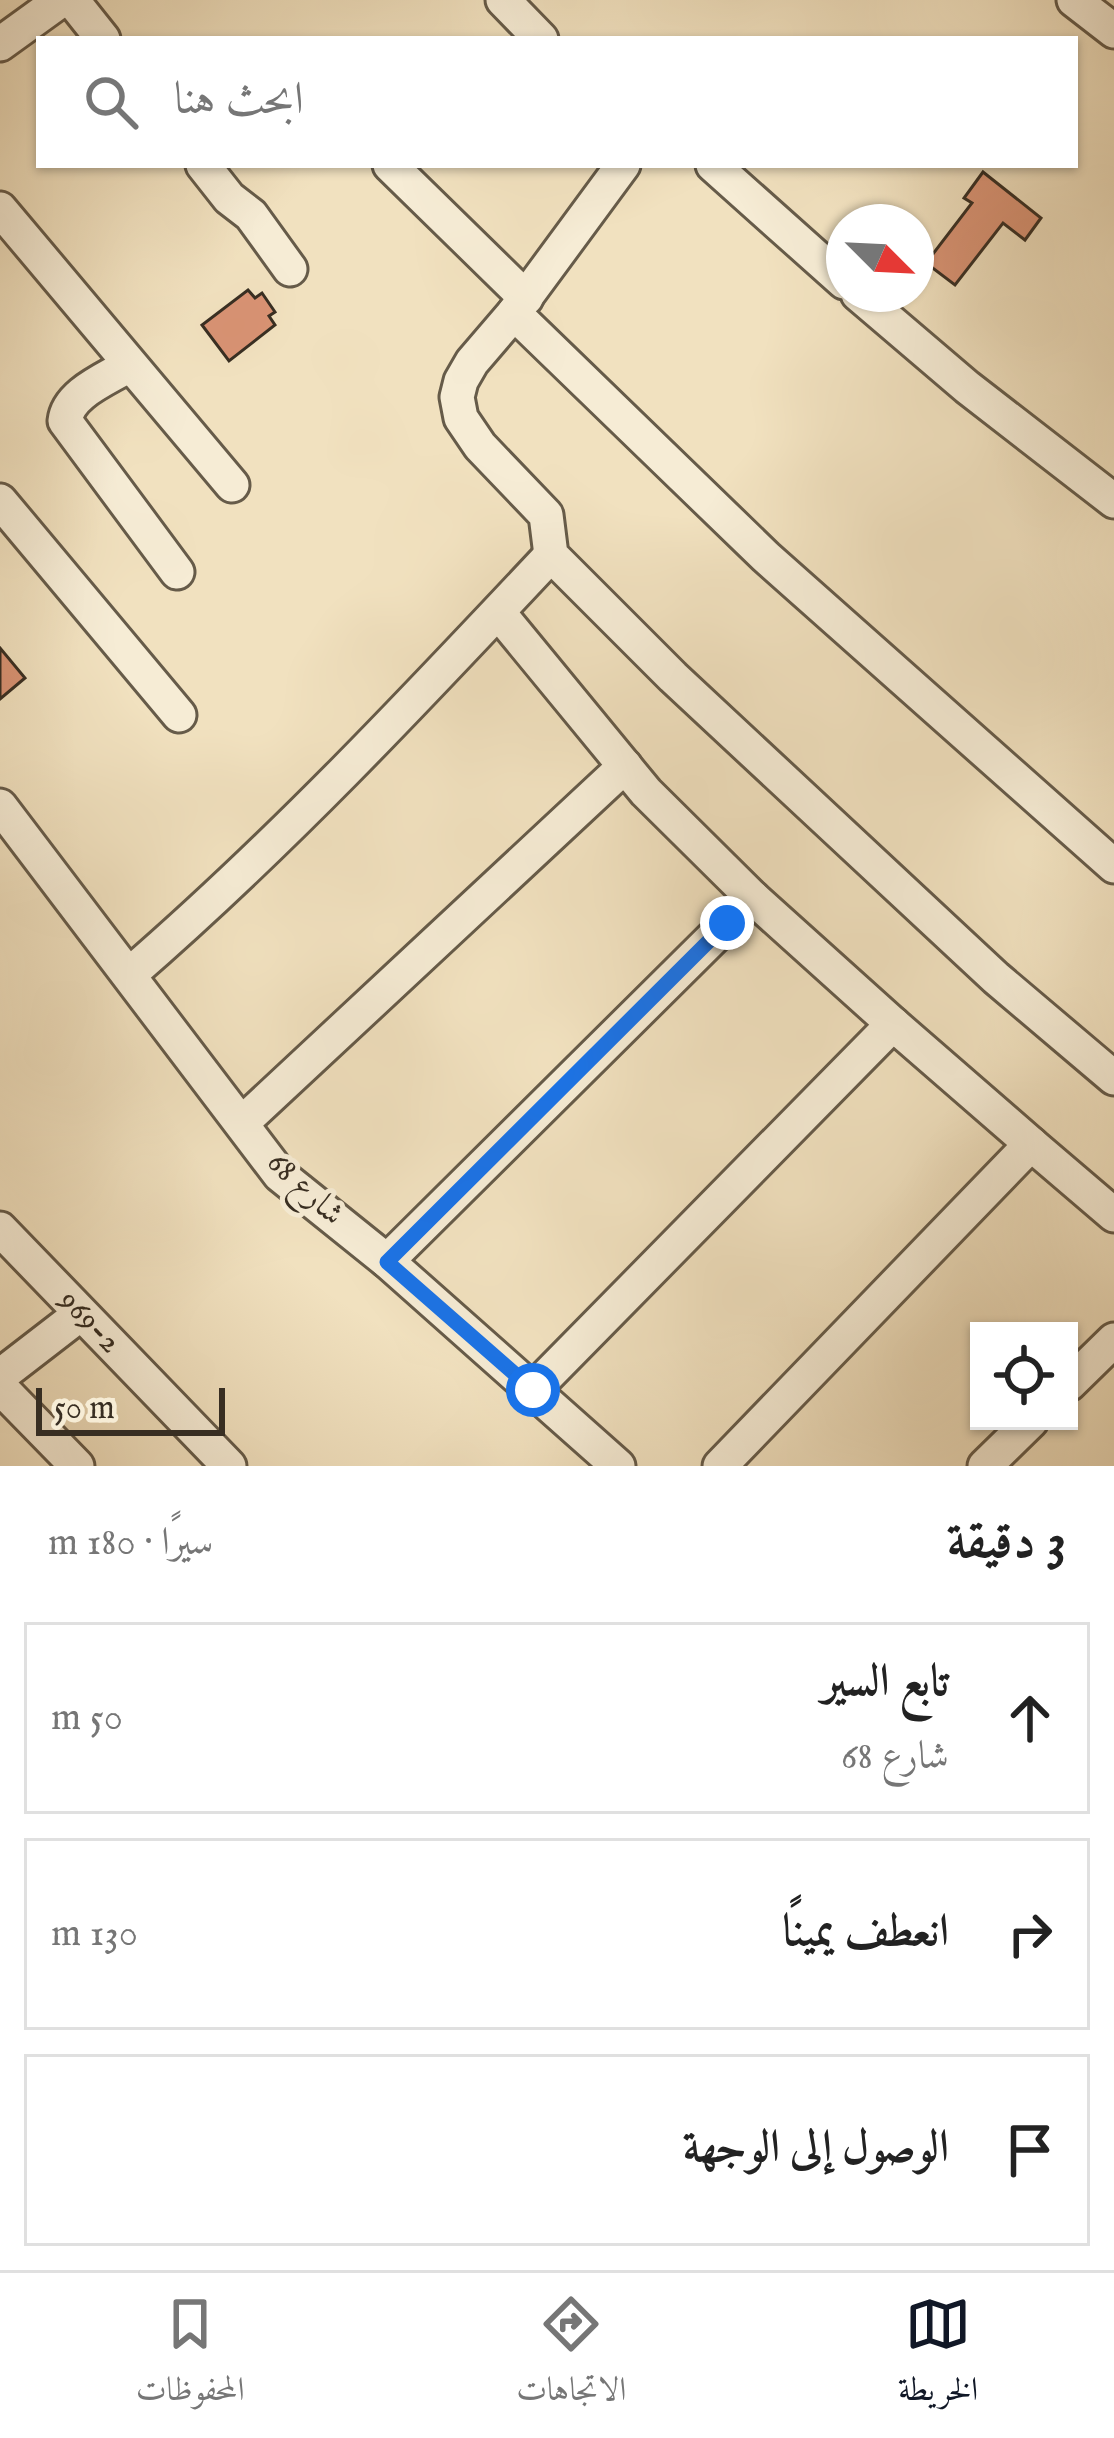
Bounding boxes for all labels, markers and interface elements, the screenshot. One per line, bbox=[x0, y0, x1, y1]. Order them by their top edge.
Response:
search box bbox=[36, 36, 1078, 168]
icon: search bbox=[78, 69, 144, 135]
text: ابحث هنا bbox=[174, 72, 304, 129]
north arrow bbox=[826, 204, 934, 312]
route end bbox=[700, 896, 754, 950]
street label: شارع 68 bbox=[254, 1142, 353, 1239]
street label: 969-2 bbox=[48, 1280, 130, 1363]
map controls bbox=[970, 1322, 1078, 1430]
button: locate bbox=[970, 1322, 1078, 1430]
route start bbox=[506, 1363, 560, 1417]
scale bar bbox=[36, 1382, 225, 1435]
text: 50 m bbox=[54, 1388, 115, 1430]
text: 3 دقيقة bbox=[947, 1511, 1066, 1576]
text: سيرًا · 180 m bbox=[48, 1519, 213, 1568]
text: تابع السير bbox=[822, 1654, 949, 1711]
icon: ahead bbox=[997, 1685, 1063, 1751]
text: 50 m bbox=[51, 1694, 123, 1743]
text: شارع 68 bbox=[841, 1733, 949, 1782]
icon: right bbox=[997, 1901, 1063, 1967]
text: انعطف يمينًا bbox=[782, 1904, 949, 1961]
text: 130 m bbox=[51, 1910, 138, 1959]
icon: arrive bbox=[997, 2117, 1063, 2183]
text: الوصول إلى الوجهة bbox=[683, 2120, 949, 2177]
tab: المحفوظات bbox=[136, 2291, 245, 2421]
tab: الاتجاهات bbox=[516, 2291, 626, 2421]
tab: الخريطة bbox=[898, 2291, 978, 2421]

